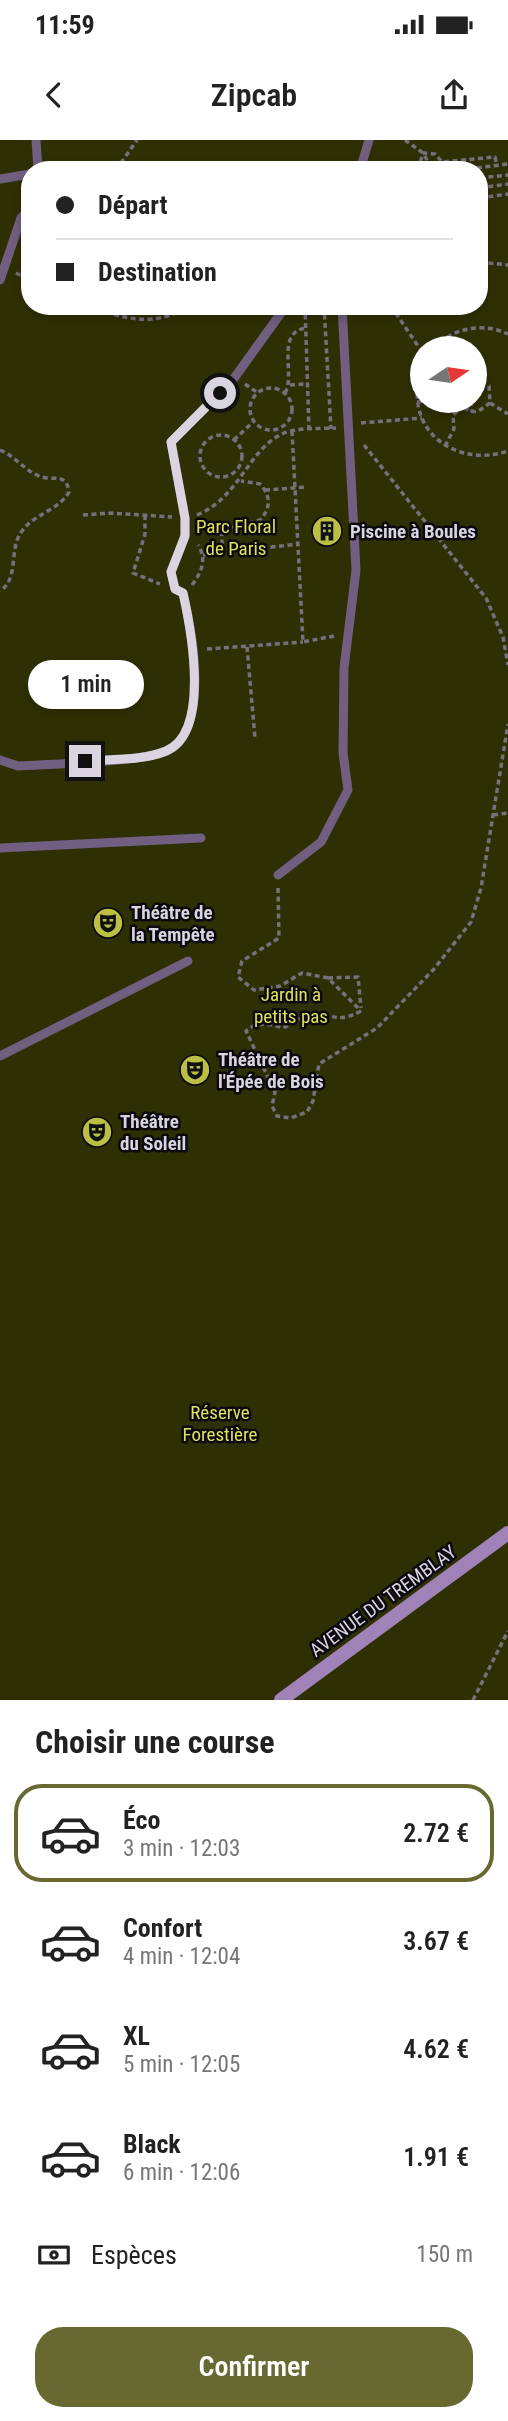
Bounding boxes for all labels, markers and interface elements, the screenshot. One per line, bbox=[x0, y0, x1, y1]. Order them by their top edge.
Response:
text: 11:59 bbox=[35, 10, 95, 40]
icon: back bbox=[35, 76, 73, 114]
text: Zipcab bbox=[211, 76, 297, 114]
icon: share bbox=[435, 76, 473, 114]
text: Départ bbox=[98, 190, 167, 220]
text: Destination bbox=[98, 257, 217, 287]
north arrow bbox=[410, 336, 486, 413]
map controls bbox=[410, 336, 487, 413]
route start bbox=[204, 377, 236, 409]
building icon: Piscine à Boules bbox=[310, 514, 344, 548]
park label: Parc Floral de Paris bbox=[196, 515, 276, 560]
place label: Piscine à Boules bbox=[350, 520, 476, 543]
callout: 1 min bbox=[27, 660, 143, 708]
text: 1 min bbox=[61, 671, 111, 698]
route end bbox=[69, 745, 101, 777]
place label: Théâtre de la Tempête bbox=[131, 901, 215, 946]
theatre icon: Théâtre de la Tempête bbox=[91, 906, 125, 940]
park label: Jardin à petits pas bbox=[254, 983, 328, 1028]
place label: Théâtre de l'Épée de Bois bbox=[218, 1048, 324, 1093]
theatre icon: Théâtre de l'Épée de Bois bbox=[178, 1053, 212, 1087]
place label: Théâtre du Soleil bbox=[120, 1110, 186, 1155]
theatre icon: Théâtre du Soleil bbox=[80, 1115, 114, 1149]
park label: Réserve Forestière bbox=[182, 1401, 258, 1446]
street label: AVENUE DU TREMBLAY bbox=[305, 1540, 461, 1662]
text: Choisir une course bbox=[35, 1723, 275, 1761]
icon: car bbox=[39, 1802, 102, 1865]
text: Éco bbox=[123, 1805, 160, 1835]
text: 2.72 € bbox=[403, 1818, 469, 1848]
text: 3 min · 12:03 bbox=[123, 1835, 240, 1862]
icon: car bbox=[39, 1910, 102, 1973]
text: Confort bbox=[123, 1913, 202, 1943]
text: 3.67 € bbox=[403, 1926, 469, 1956]
text: 4 min · 12:04 bbox=[123, 1943, 240, 1970]
icon: car bbox=[39, 2018, 102, 2081]
text: XL bbox=[123, 2021, 150, 2051]
text: 4.62 € bbox=[403, 2034, 469, 2064]
text: 5 min · 12:05 bbox=[123, 2051, 240, 2078]
icon: car bbox=[39, 2126, 102, 2189]
text: Black bbox=[123, 2129, 181, 2159]
text: 1.91 € bbox=[403, 2142, 469, 2172]
text: 6 min · 12:06 bbox=[123, 2159, 240, 2186]
icon: cash bbox=[35, 2236, 73, 2274]
text: Espèces bbox=[91, 2240, 177, 2270]
text: 150 m bbox=[416, 2241, 473, 2268]
button: Confirmer bbox=[35, 2327, 473, 2407]

